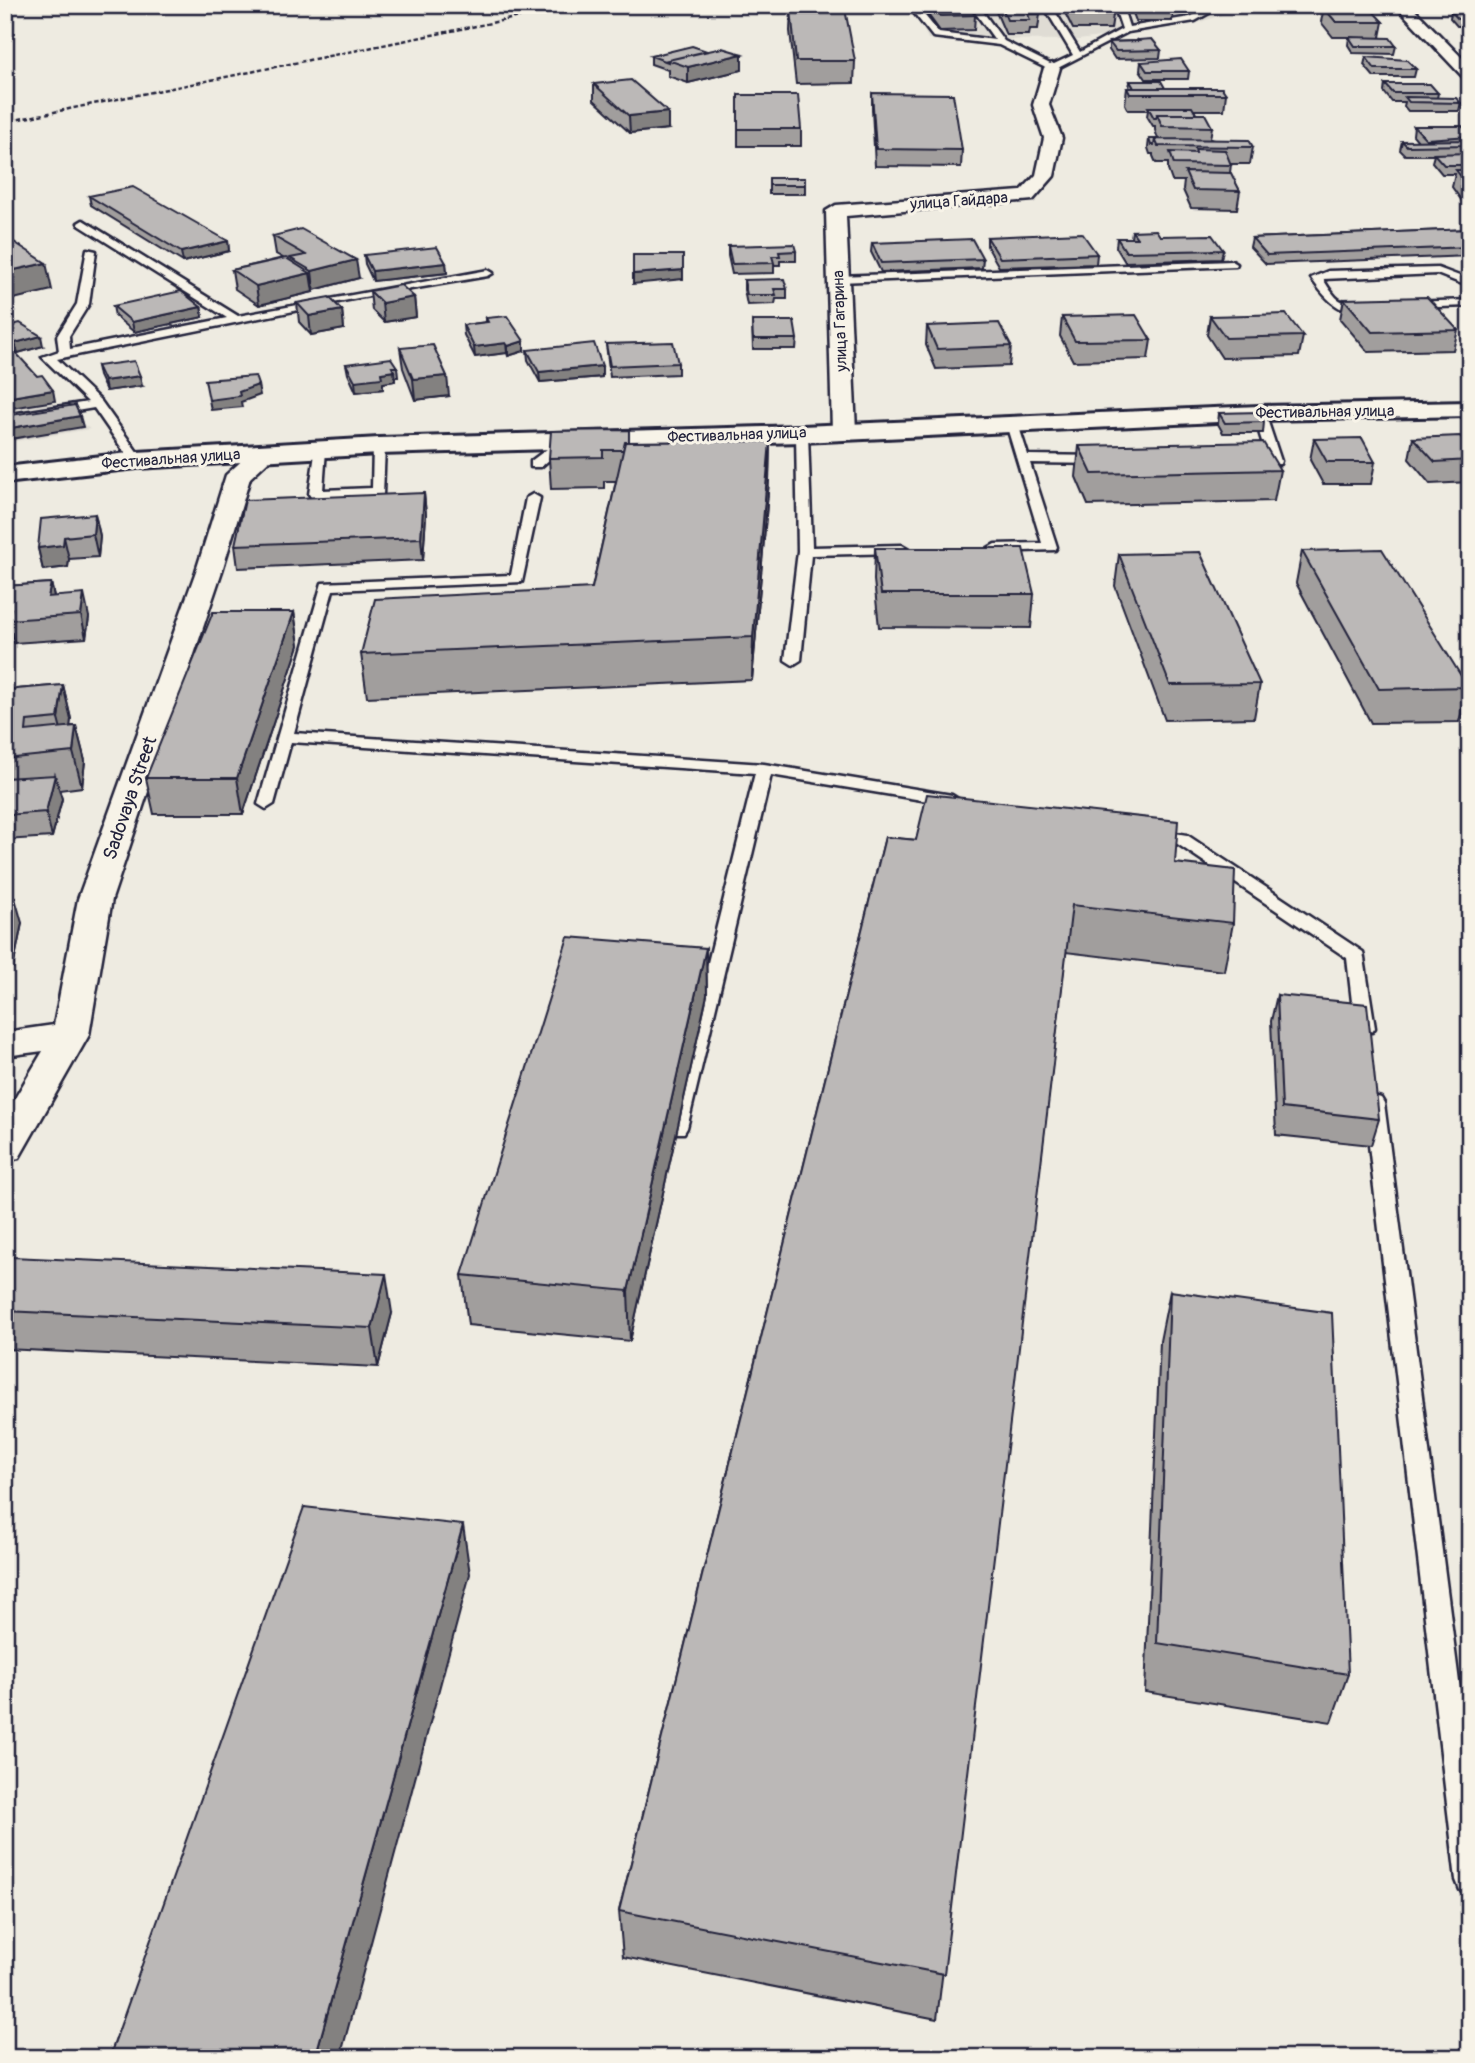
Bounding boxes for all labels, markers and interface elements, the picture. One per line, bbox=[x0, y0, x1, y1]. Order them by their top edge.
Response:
street label: улица Гайдара bbox=[908, 188, 1009, 214]
street label: улица Гагарина bbox=[828, 270, 852, 373]
street label: Фестивальная улица bbox=[1255, 401, 1395, 423]
street label: Фестивальная улица bbox=[667, 423, 807, 447]
street label: Фестивальная улица bbox=[101, 444, 241, 474]
street label: Sadovaya Street bbox=[98, 733, 162, 863]

